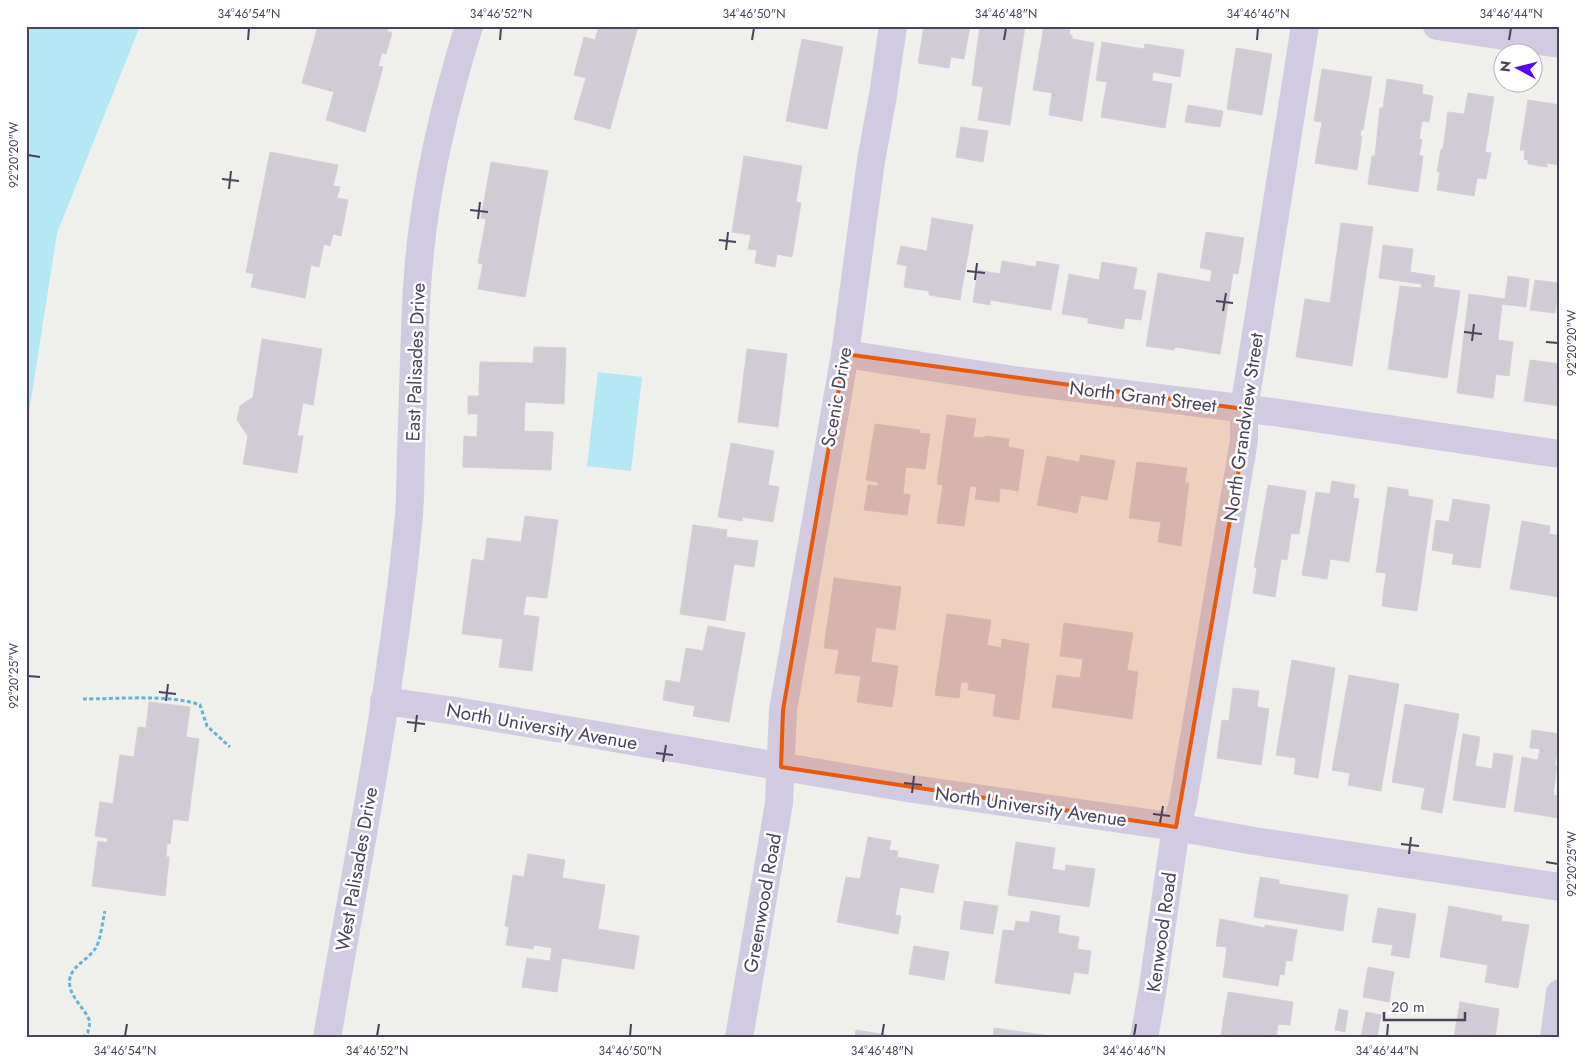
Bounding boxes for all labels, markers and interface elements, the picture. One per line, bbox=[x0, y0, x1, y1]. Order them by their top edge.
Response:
text: 34°46'54"N bbox=[218, 5, 280, 23]
text: 34°46'52"N bbox=[470, 5, 532, 23]
text: 34°46'50"N bbox=[722, 5, 786, 23]
text: 34°46'48"N bbox=[975, 5, 1037, 23]
text: 34°46'46"N bbox=[1226, 5, 1290, 23]
text: 34°46'44"N bbox=[1479, 5, 1543, 23]
north arrow bbox=[1494, 42, 1544, 92]
text: N bbox=[1494, 60, 1516, 73]
text: 92°20'20"W bbox=[5, 122, 23, 188]
street label: East Palisades Drive bbox=[399, 282, 432, 442]
text: 92°20'20"W bbox=[1563, 310, 1581, 376]
street label: North Grandview Street bbox=[1217, 331, 1270, 523]
street label: Scenic Drive bbox=[814, 345, 859, 449]
street label: North Grant Street bbox=[1068, 374, 1218, 419]
text: 92°20'25"W bbox=[5, 643, 23, 709]
street label: North University Avenue bbox=[444, 696, 640, 757]
street label: North University Avenue bbox=[933, 780, 1129, 833]
street label: West Palisades Drive bbox=[329, 785, 384, 953]
street label: Greenwood Road bbox=[737, 831, 788, 975]
text: 92°20'25"W bbox=[1563, 831, 1581, 897]
street label: Kenwood Road bbox=[1140, 870, 1183, 994]
scale bar bbox=[1384, 989, 1465, 1021]
text: 20 m bbox=[1391, 996, 1425, 1018]
text: 34°46'54"N bbox=[94, 1042, 156, 1060]
text: 34°46'52"N bbox=[346, 1042, 408, 1060]
text: 34°46'50"N bbox=[598, 1042, 662, 1060]
text: 34°46'48"N bbox=[851, 1042, 913, 1060]
text: 34°46'46"N bbox=[1102, 1042, 1166, 1060]
text: 34°46'44"N bbox=[1355, 1042, 1419, 1060]

